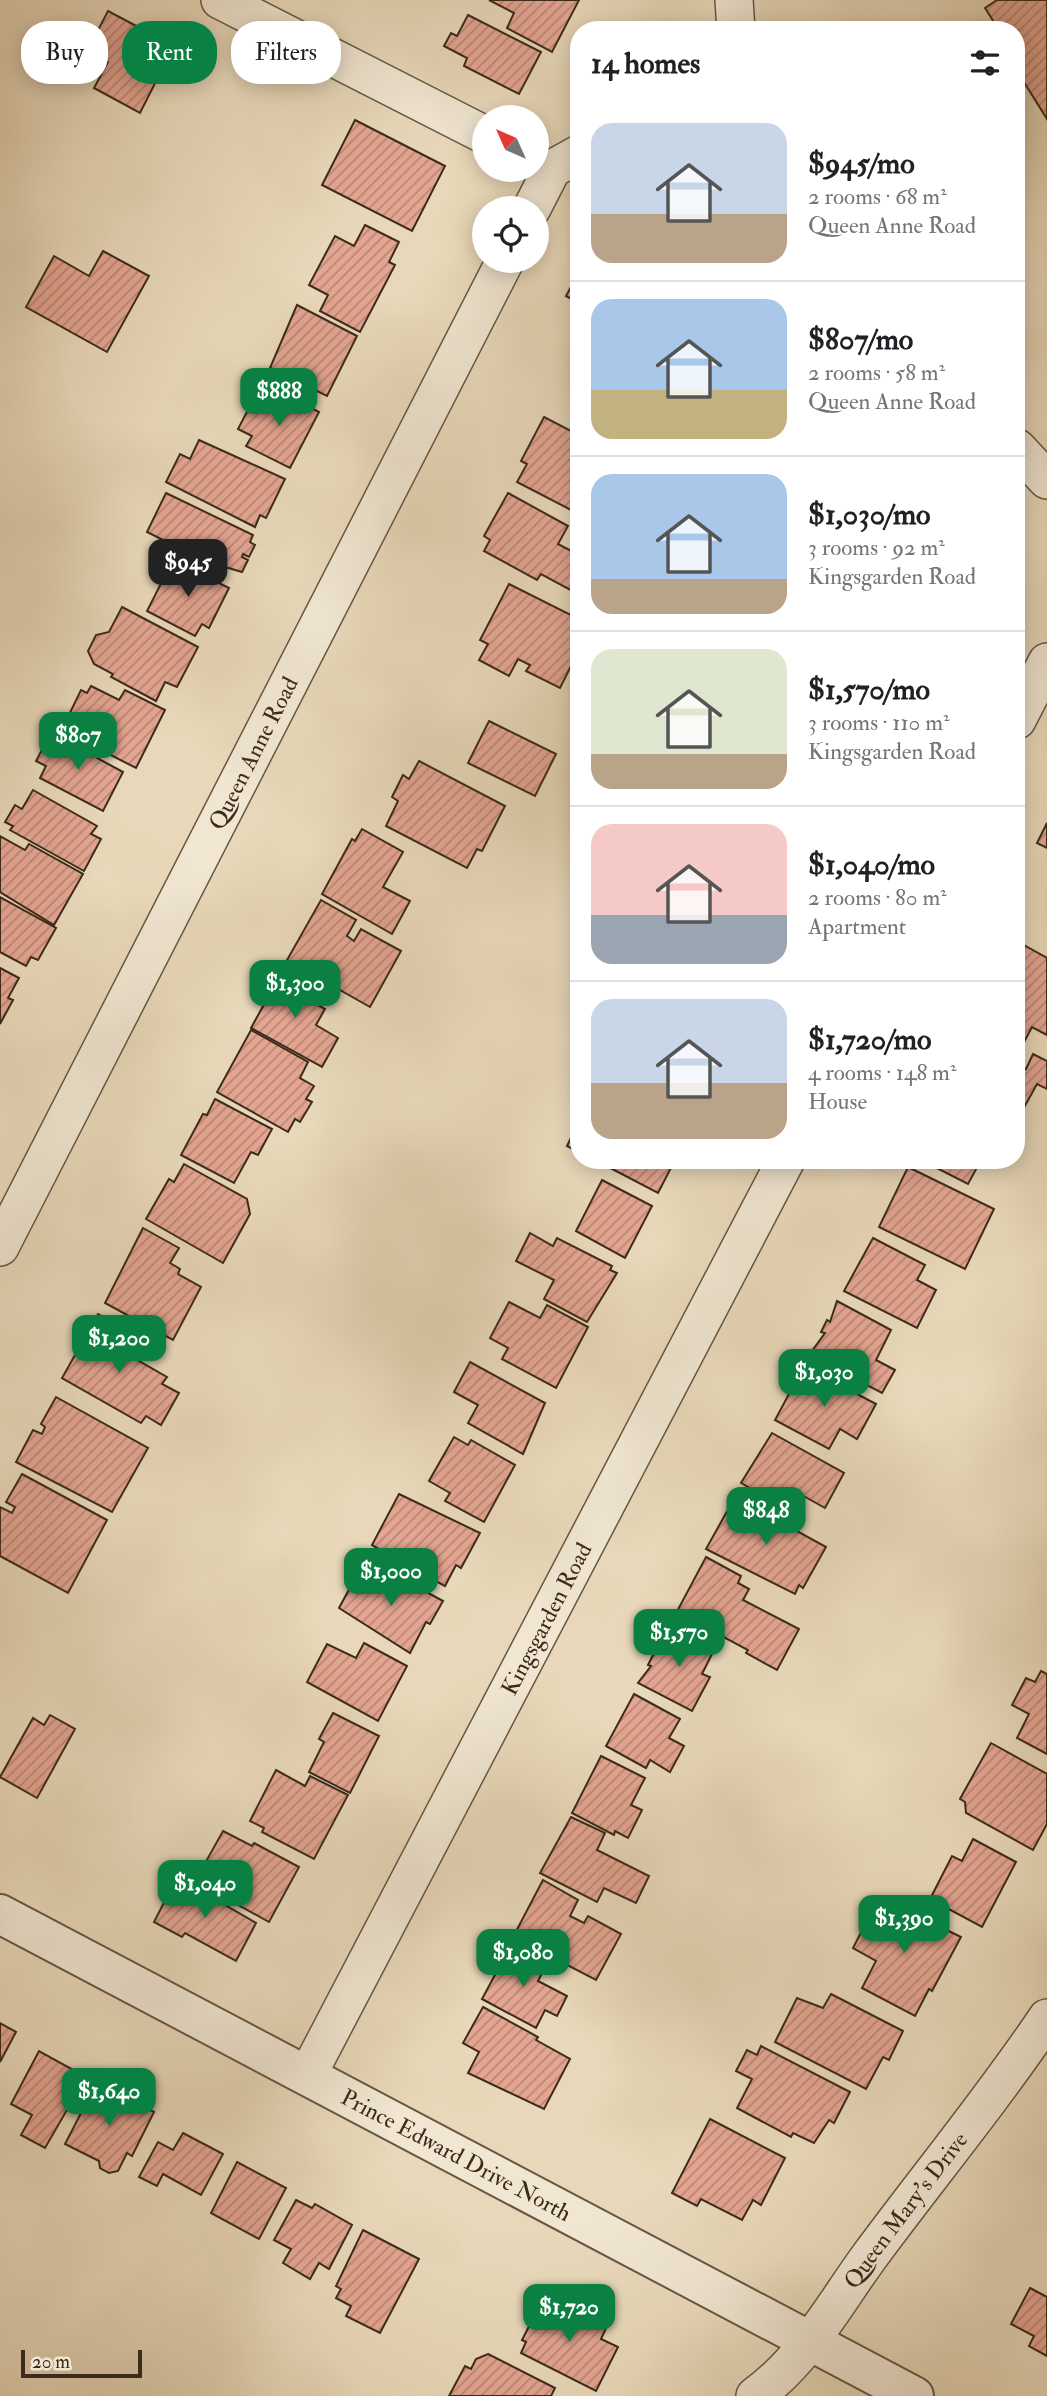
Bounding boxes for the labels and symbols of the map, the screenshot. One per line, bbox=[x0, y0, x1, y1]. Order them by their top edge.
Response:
north arrow bbox=[472, 105, 550, 182]
pin: $888 bbox=[238, 368, 320, 428]
pin: $945 bbox=[147, 540, 229, 599]
street label: Queen Anne Road bbox=[202, 672, 305, 835]
pin: $807 bbox=[37, 712, 119, 772]
pin: $1,300 bbox=[238, 960, 352, 1020]
pin: $1,200 bbox=[62, 1316, 176, 1375]
pin: $1,030 bbox=[767, 1350, 881, 1409]
pin: $848 bbox=[725, 1488, 807, 1547]
street label: Kingsgarden Road bbox=[495, 1538, 598, 1700]
pin: $1,000 bbox=[334, 1548, 448, 1608]
pin: $1,570 bbox=[622, 1610, 736, 1669]
pin: $1,040 bbox=[148, 1860, 262, 1920]
pin: $1,390 bbox=[847, 1896, 961, 1955]
pin: $1,080 bbox=[466, 1930, 580, 1989]
pin: $1,640 bbox=[52, 2068, 166, 2128]
street label: Prince Edward Drive North bbox=[336, 2083, 576, 2228]
street label: Queen Mary's Drive bbox=[837, 2126, 974, 2294]
pin: $1,720 bbox=[512, 2284, 626, 2344]
scale bar bbox=[21, 2347, 142, 2379]

